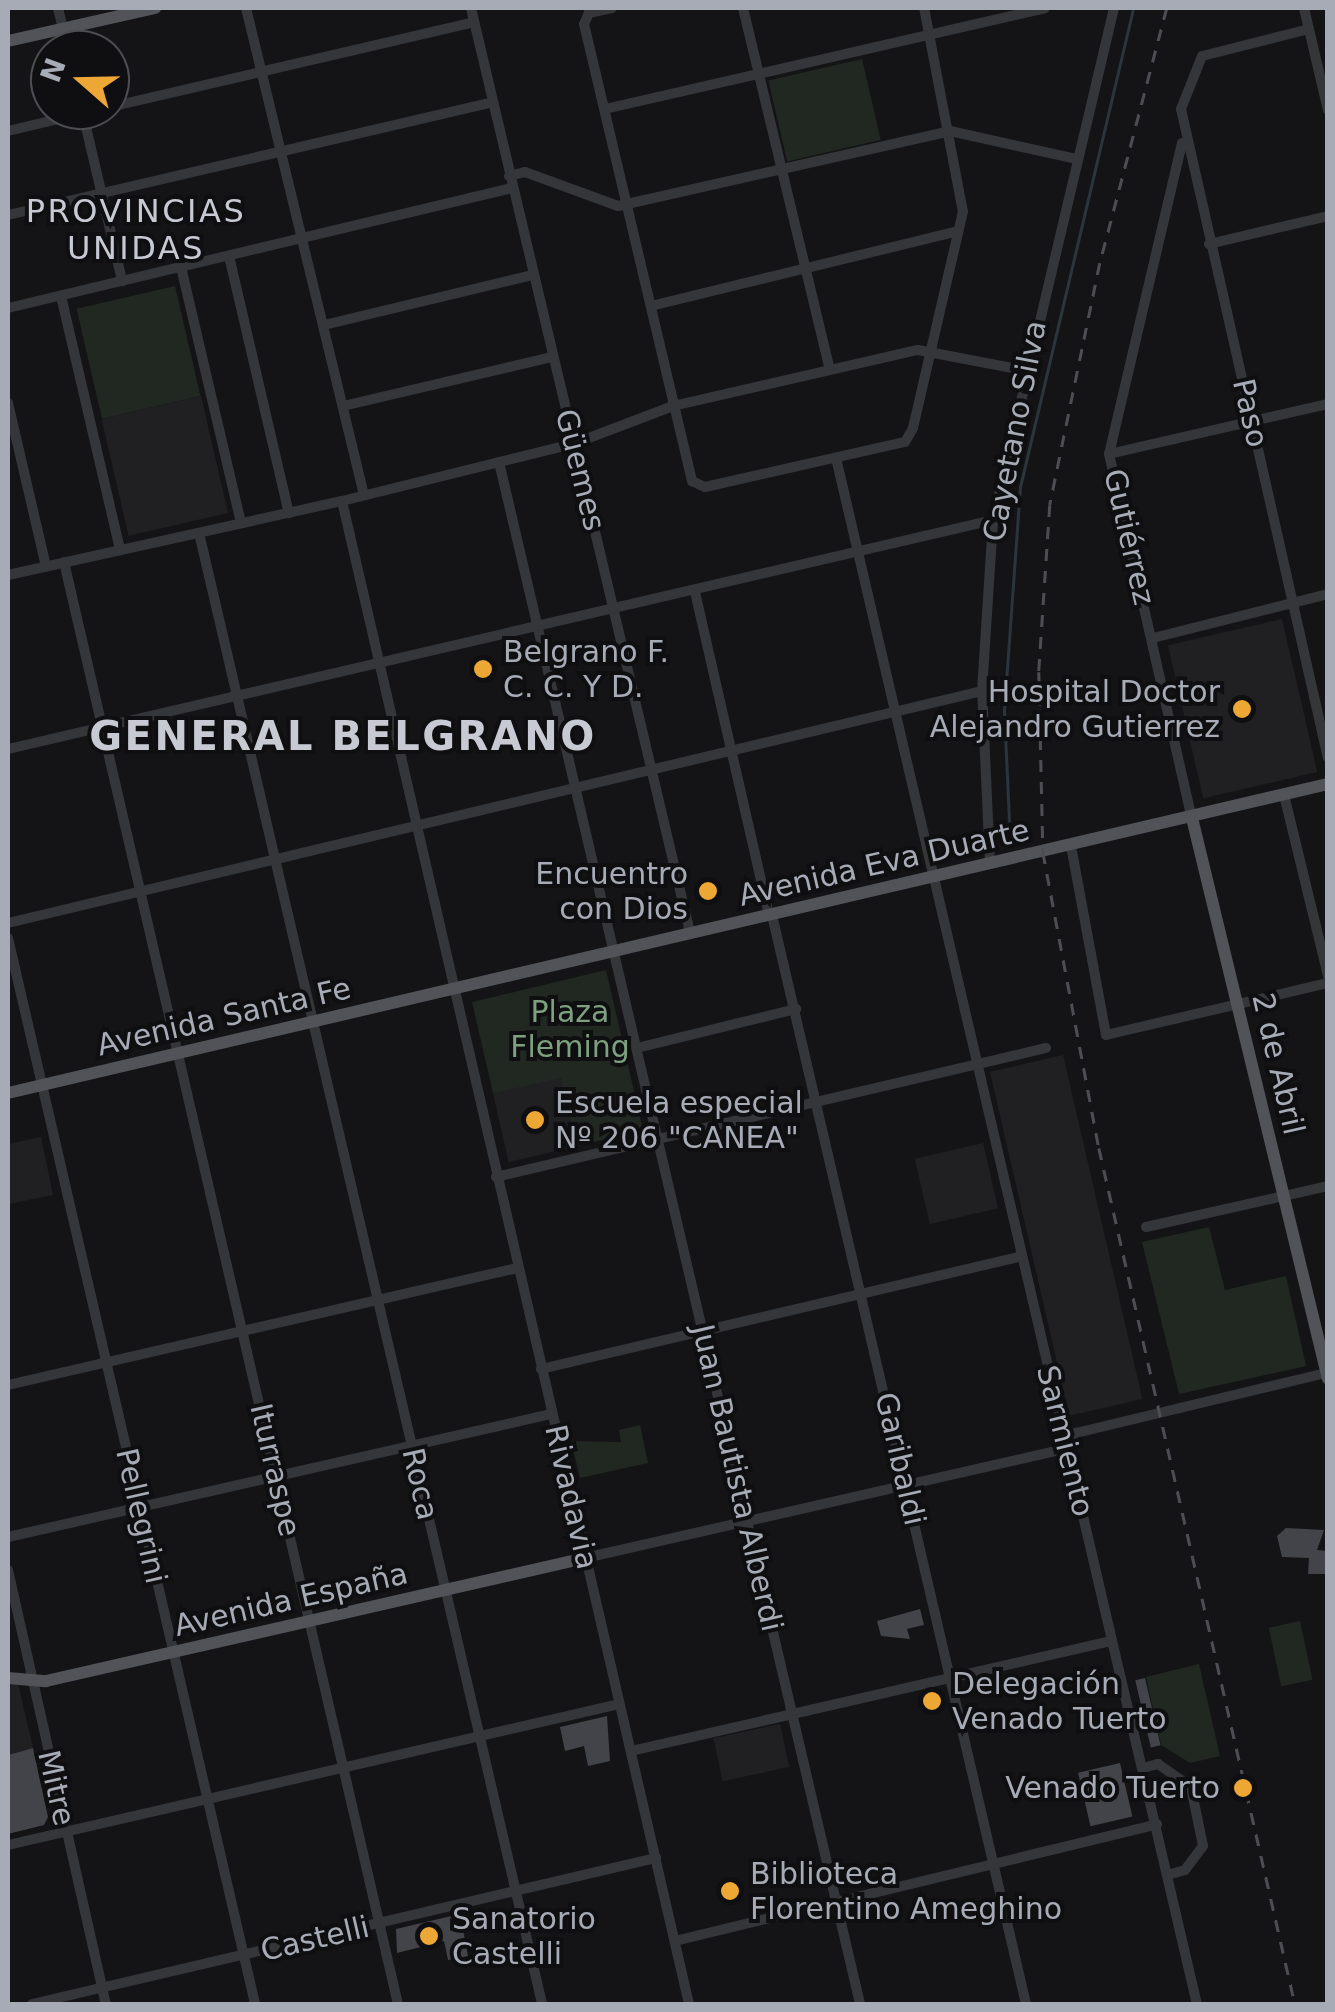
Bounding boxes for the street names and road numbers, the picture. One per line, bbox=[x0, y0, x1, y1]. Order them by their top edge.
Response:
street label: Cayetano Silva bbox=[976, 317, 1054, 545]
street label: Paso bbox=[1225, 375, 1275, 451]
street label: Güemes bbox=[548, 405, 612, 535]
street label: Gutiérrez bbox=[1096, 465, 1162, 609]
street label: Avenida Eva Duarte bbox=[735, 812, 1033, 914]
street label: Avenida Santa Fe bbox=[94, 970, 354, 1064]
street label: 2 de Abril bbox=[1244, 990, 1312, 1138]
street label: Juan Bautista Alberdi bbox=[684, 1321, 790, 1635]
street label: Sarmiento bbox=[1029, 1362, 1101, 1520]
street label: Garibaldi bbox=[867, 1389, 933, 1529]
street label: Iturraspe bbox=[242, 1400, 308, 1540]
street label: Rivadavia bbox=[537, 1421, 605, 1573]
street label: Pellegrini bbox=[108, 1445, 174, 1587]
street label: Roca bbox=[394, 1445, 446, 1523]
street label: Avenida España bbox=[171, 1556, 411, 1644]
street label: Mitre bbox=[30, 1747, 82, 1829]
street label: Castelli bbox=[257, 1909, 373, 1969]

